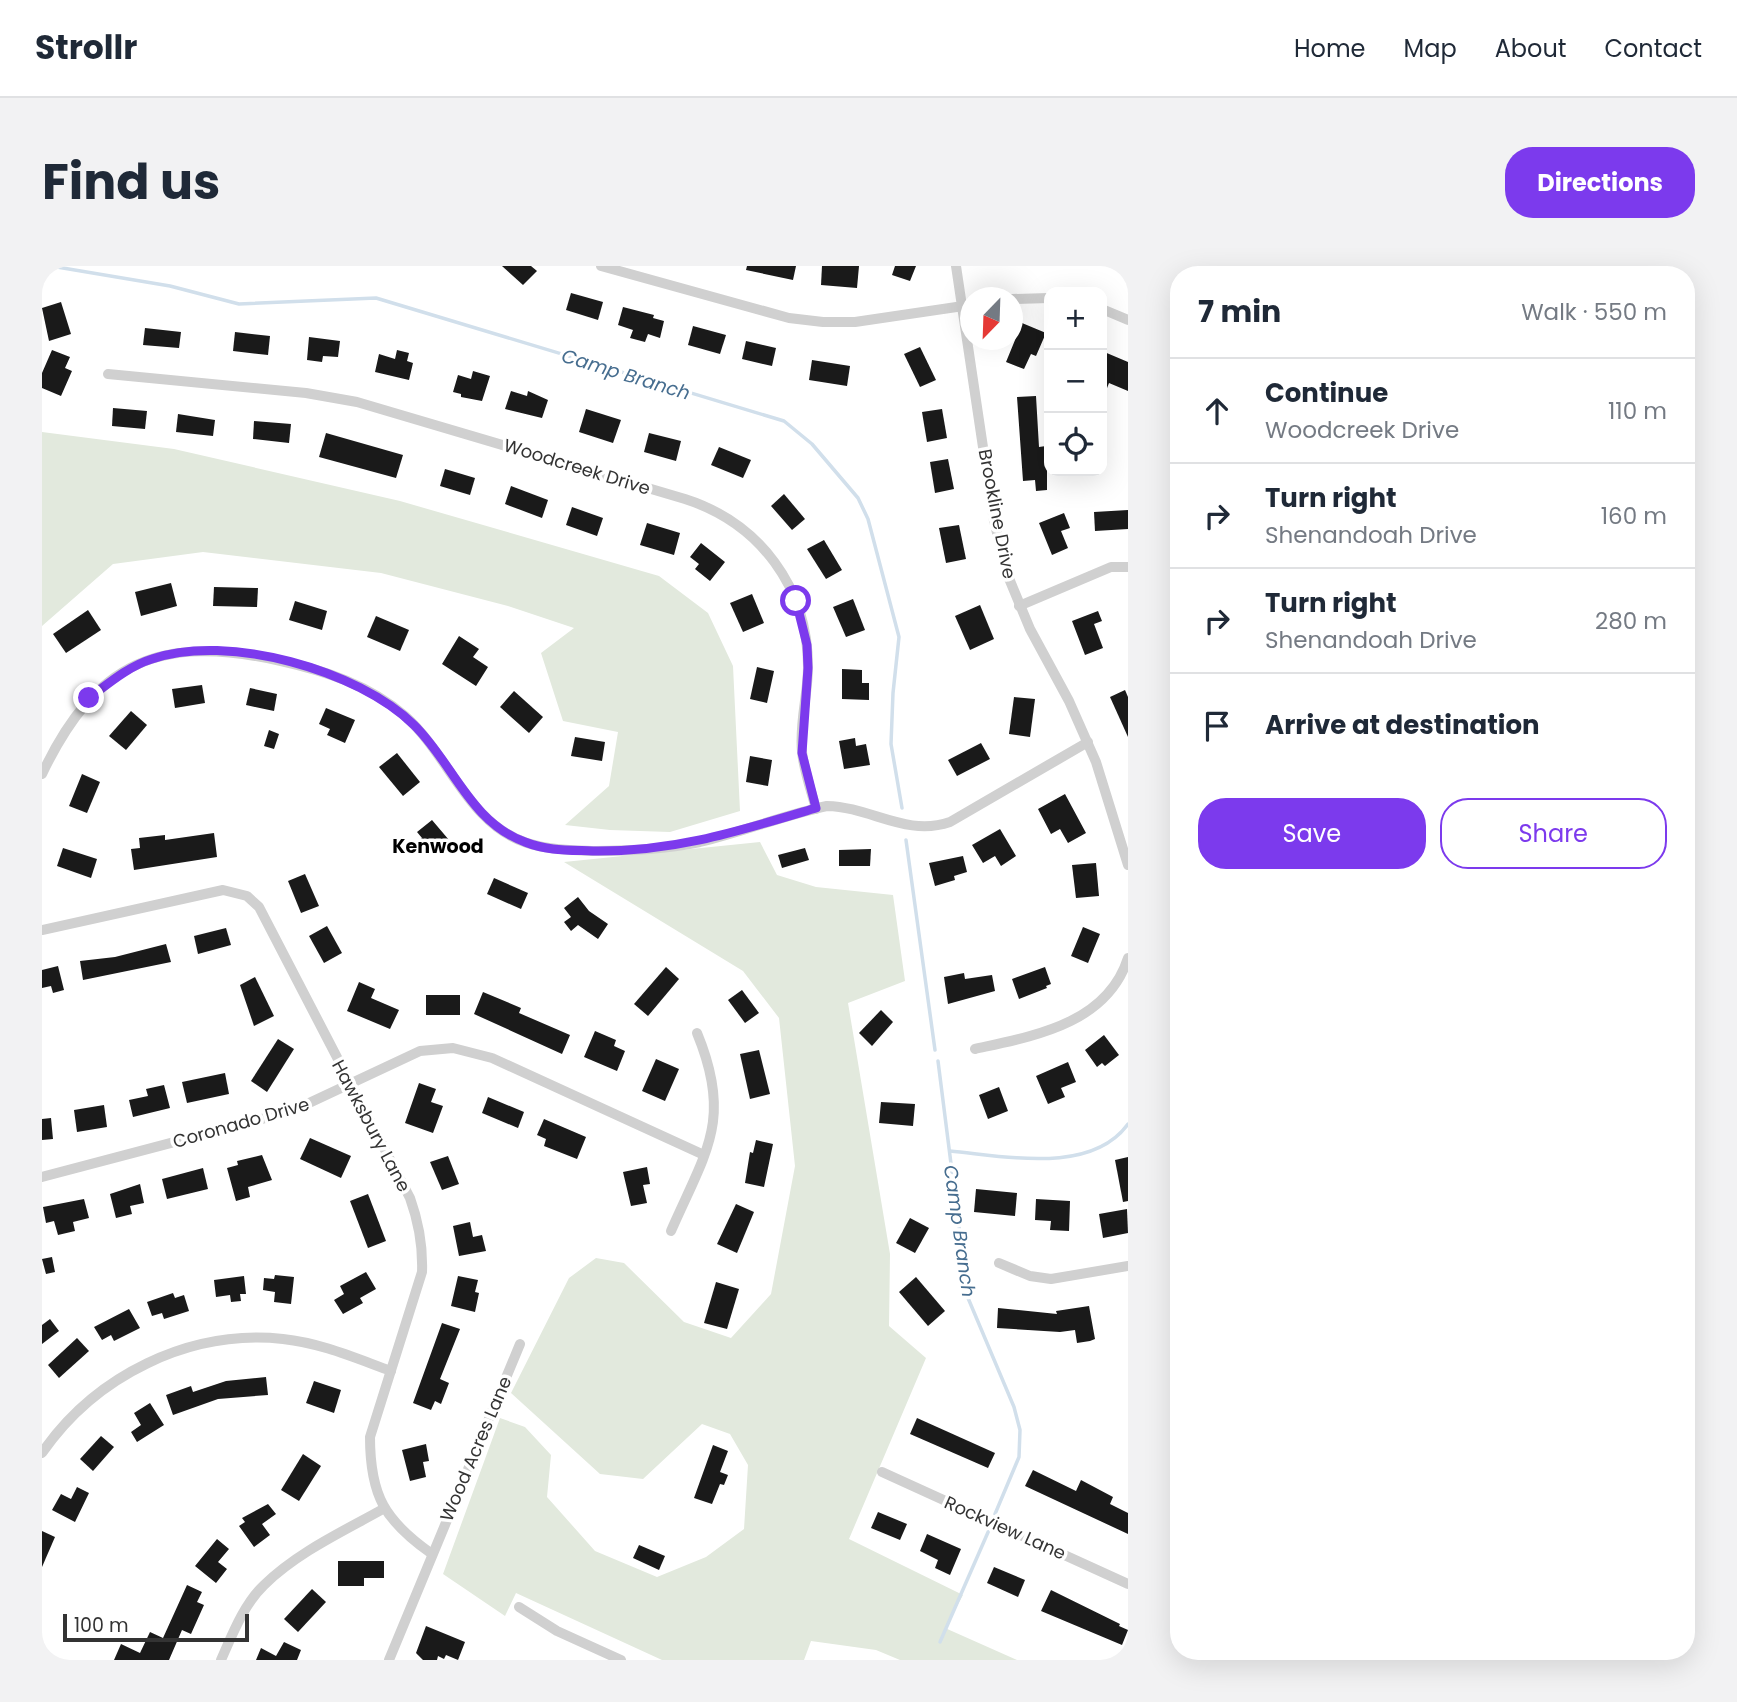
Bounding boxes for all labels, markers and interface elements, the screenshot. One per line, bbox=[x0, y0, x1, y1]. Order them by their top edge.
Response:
text: Strollr bbox=[35, 24, 137, 71]
text: Home bbox=[1294, 32, 1366, 65]
text: Map bbox=[1404, 32, 1457, 65]
text: About bbox=[1495, 32, 1566, 65]
text: Contact bbox=[1604, 32, 1702, 65]
button: Directions bbox=[1505, 147, 1695, 218]
text: Find us bbox=[42, 148, 220, 216]
north arrow bbox=[960, 287, 1023, 350]
map controls bbox=[1044, 287, 1107, 476]
button: + bbox=[1044, 287, 1107, 350]
text: 7 min bbox=[1198, 290, 1281, 333]
text: Walk · 550 m bbox=[1521, 296, 1667, 328]
water label: Camp Branch bbox=[558, 342, 693, 407]
button: − bbox=[1044, 350, 1107, 413]
text: Continue bbox=[1265, 375, 1388, 411]
icon: ahead bbox=[1198, 392, 1236, 430]
text: 110 m bbox=[1608, 395, 1667, 427]
button: locate bbox=[1044, 413, 1107, 476]
text: Woodcreek Drive bbox=[1265, 414, 1459, 446]
street label: Woodcreek Drive bbox=[501, 432, 653, 501]
street label: Brookline Drive bbox=[973, 447, 1022, 581]
text: Turn right bbox=[1265, 480, 1397, 516]
icon: right bbox=[1198, 497, 1236, 535]
text: 160 m bbox=[1601, 500, 1667, 532]
text: Shenandoah Drive bbox=[1265, 519, 1477, 551]
route start bbox=[780, 585, 811, 616]
text: Turn right bbox=[1265, 585, 1397, 621]
icon: right bbox=[1198, 602, 1236, 640]
text: 280 m bbox=[1595, 605, 1667, 637]
text: Shenandoah Drive bbox=[1265, 624, 1477, 656]
route end bbox=[73, 682, 104, 713]
icon: arrive bbox=[1198, 707, 1236, 745]
text: Arrive at destination bbox=[1265, 707, 1540, 743]
button: Save bbox=[1198, 798, 1426, 869]
button: Share bbox=[1440, 798, 1667, 869]
district label: Kenwood bbox=[392, 833, 484, 860]
street label: Hawksbury Lane bbox=[326, 1055, 417, 1196]
street label: Coronado Drive bbox=[170, 1091, 312, 1154]
water label: Camp Branch bbox=[937, 1163, 982, 1299]
street label: Wood Acres Lane bbox=[434, 1372, 517, 1525]
street label: Rockview Lane bbox=[940, 1490, 1070, 1566]
scale bar bbox=[63, 1611, 248, 1643]
text: 100 m bbox=[74, 1612, 129, 1639]

